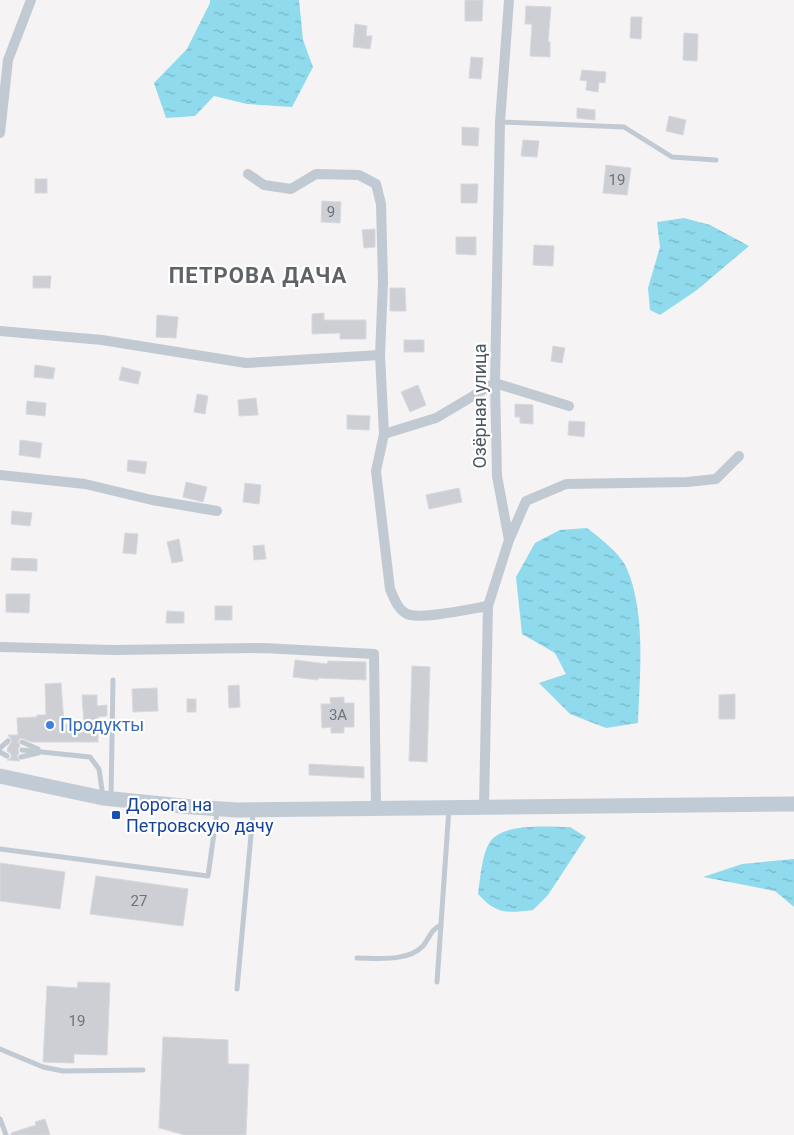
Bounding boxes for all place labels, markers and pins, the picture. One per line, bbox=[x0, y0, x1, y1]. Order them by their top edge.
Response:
place label: Продукты bbox=[60, 714, 144, 735]
marker: Продукты bbox=[44, 719, 56, 731]
place label: Дорога на Петровскую дачу bbox=[126, 794, 274, 836]
marker: Дорога на Петровскую дачу bbox=[110, 809, 122, 821]

